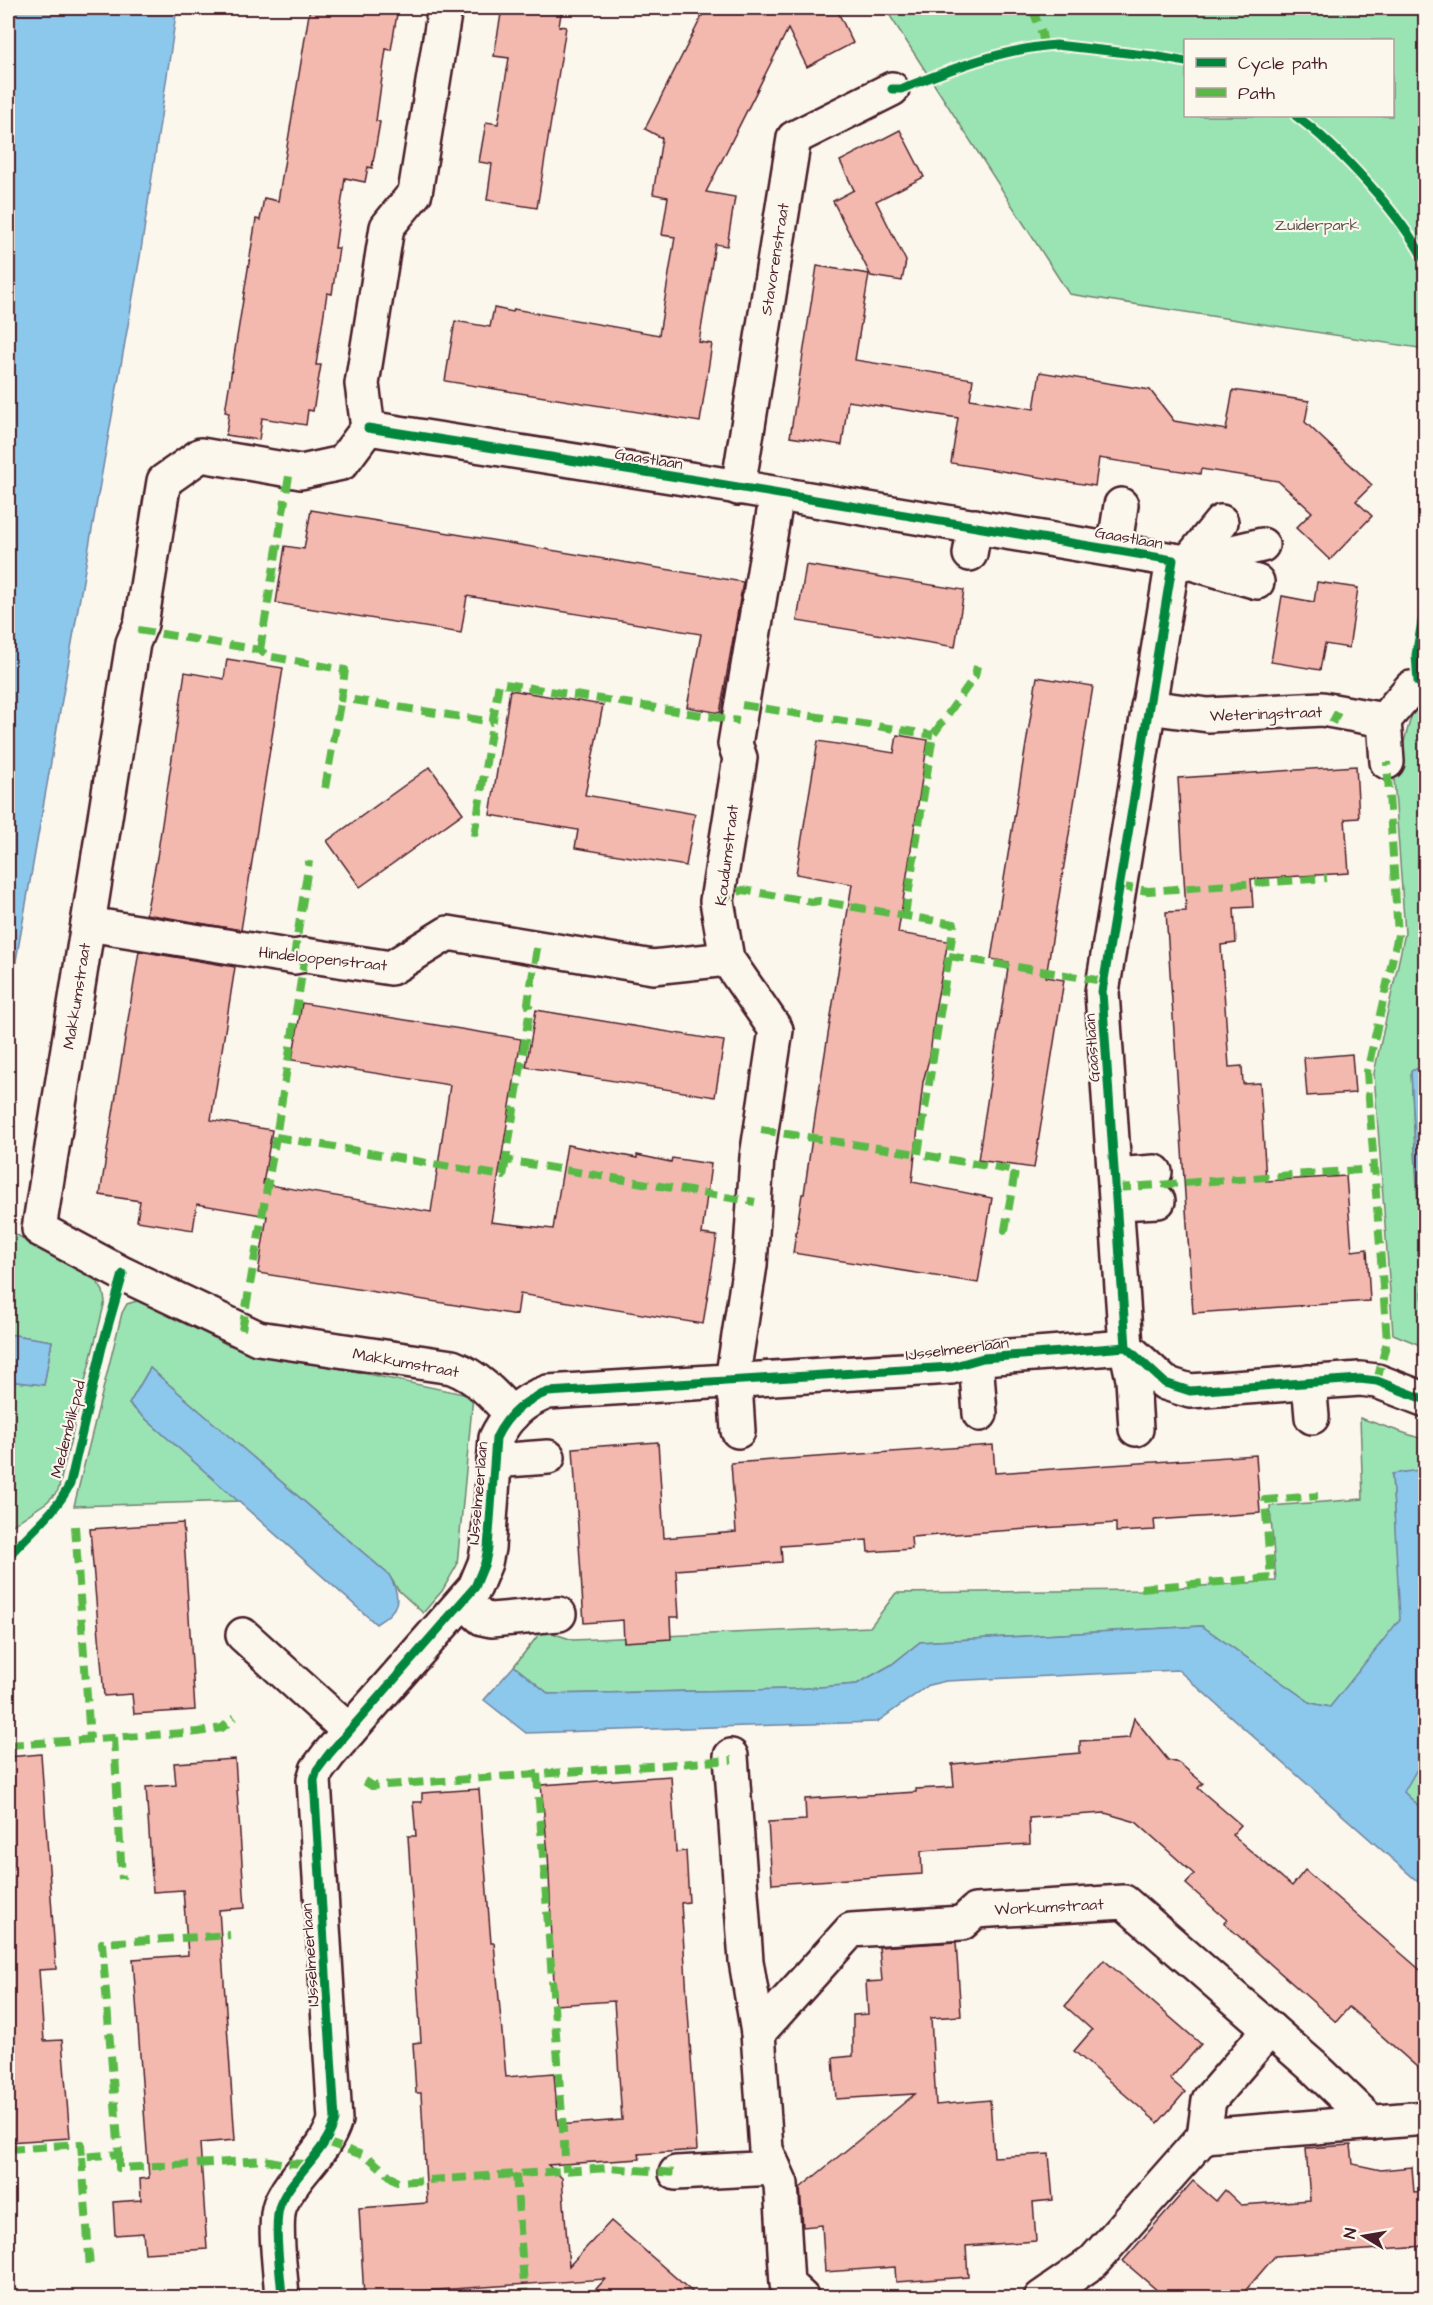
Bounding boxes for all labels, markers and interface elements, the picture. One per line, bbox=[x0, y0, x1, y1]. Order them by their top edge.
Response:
legend bbox=[1184, 39, 1394, 117]
text: Cycle path bbox=[1238, 51, 1327, 77]
text: Path bbox=[1238, 81, 1275, 106]
street label: Stavorenstraat bbox=[755, 201, 795, 317]
park label: Zuiderpark bbox=[1275, 214, 1359, 236]
street label: Gaastlaan bbox=[613, 443, 684, 475]
street label: Gaastlaan bbox=[1093, 521, 1165, 555]
street label: Weteringstraat bbox=[1209, 701, 1323, 728]
street label: Koudumstraat bbox=[710, 803, 744, 907]
street label: Makkumstraat bbox=[58, 941, 96, 1051]
street label: Hindeloopenstraat bbox=[258, 941, 389, 977]
street label: Gaastlaan bbox=[1079, 1013, 1105, 1083]
street label: IJsselmeerlaan bbox=[904, 1332, 1010, 1366]
street label: Makkumstraat bbox=[351, 1343, 461, 1383]
street label: Medemblikpad bbox=[45, 1378, 91, 1481]
street label: IJsselmeerlaan bbox=[463, 1441, 493, 1546]
street label: Workumstraat bbox=[994, 1893, 1105, 1921]
street label: IJsselmeerlaan bbox=[295, 1903, 325, 2007]
north arrow bbox=[1334, 2206, 1394, 2266]
text: N bbox=[1339, 2226, 1362, 2240]

